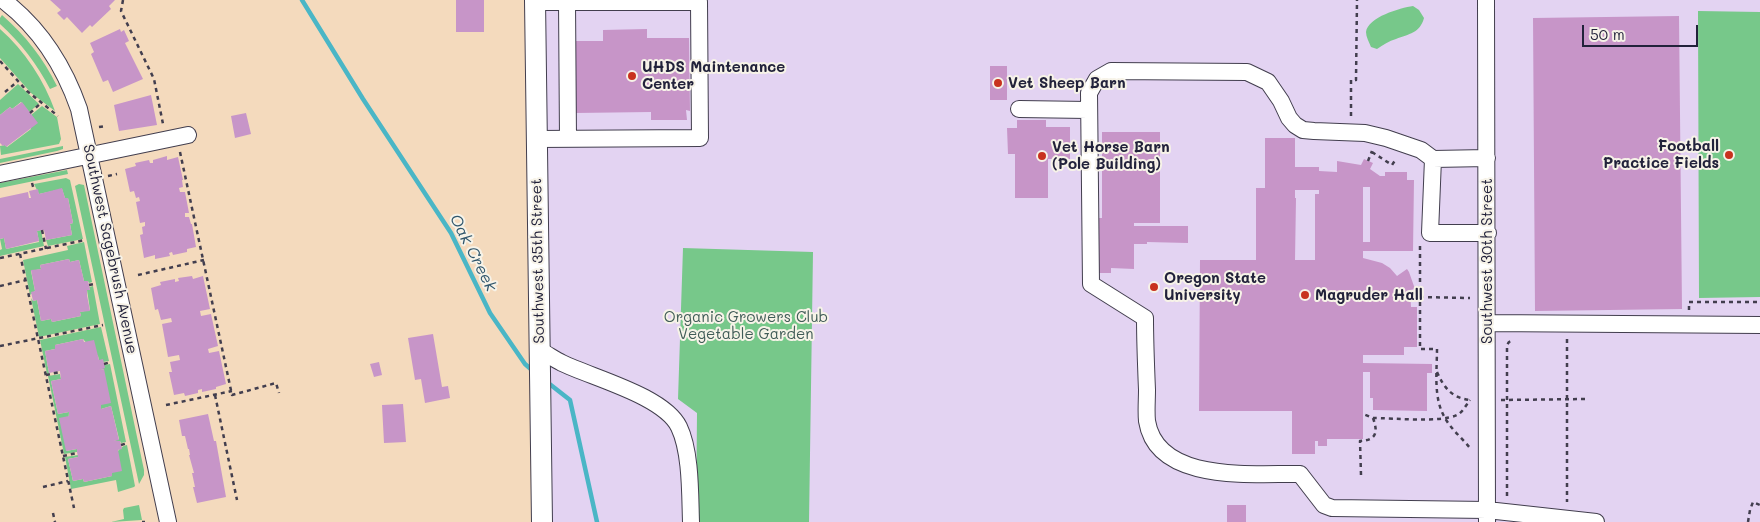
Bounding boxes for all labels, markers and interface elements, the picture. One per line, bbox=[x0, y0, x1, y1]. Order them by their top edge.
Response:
scale bar bbox=[1585, 15, 1701, 47]
text: 50 m bbox=[1590, 24, 1625, 44]
place label: UHDS Maintenance Center bbox=[642, 58, 785, 93]
marker: UHDS Maintenance Center bbox=[626, 70, 638, 82]
place label: Vet Sheep Barn bbox=[1008, 74, 1126, 92]
marker: Vet Sheep Barn bbox=[992, 77, 1004, 89]
place label: Football Practice Fields bbox=[1603, 137, 1719, 172]
place label: Vet Horse Barn (Pole Building) bbox=[1052, 138, 1170, 173]
street label: Southwest Sagebrush Avenue bbox=[79, 143, 141, 355]
marker: Football Practice Fields bbox=[1723, 149, 1735, 161]
marker: Vet Horse Barn (Pole Building) bbox=[1036, 150, 1048, 162]
street label: Southwest 35th Street bbox=[528, 178, 548, 344]
street label: Southwest 30th Street bbox=[1478, 178, 1496, 344]
water label: Oak Creek bbox=[445, 211, 501, 295]
place label: Oregon State University bbox=[1164, 269, 1266, 304]
marker: Oregon State University bbox=[1148, 281, 1160, 293]
place label: Magruder Hall bbox=[1315, 286, 1423, 304]
marker: Magruder Hall bbox=[1299, 289, 1311, 301]
park label: Organic Growers Club Vegetable Garden bbox=[664, 308, 828, 343]

